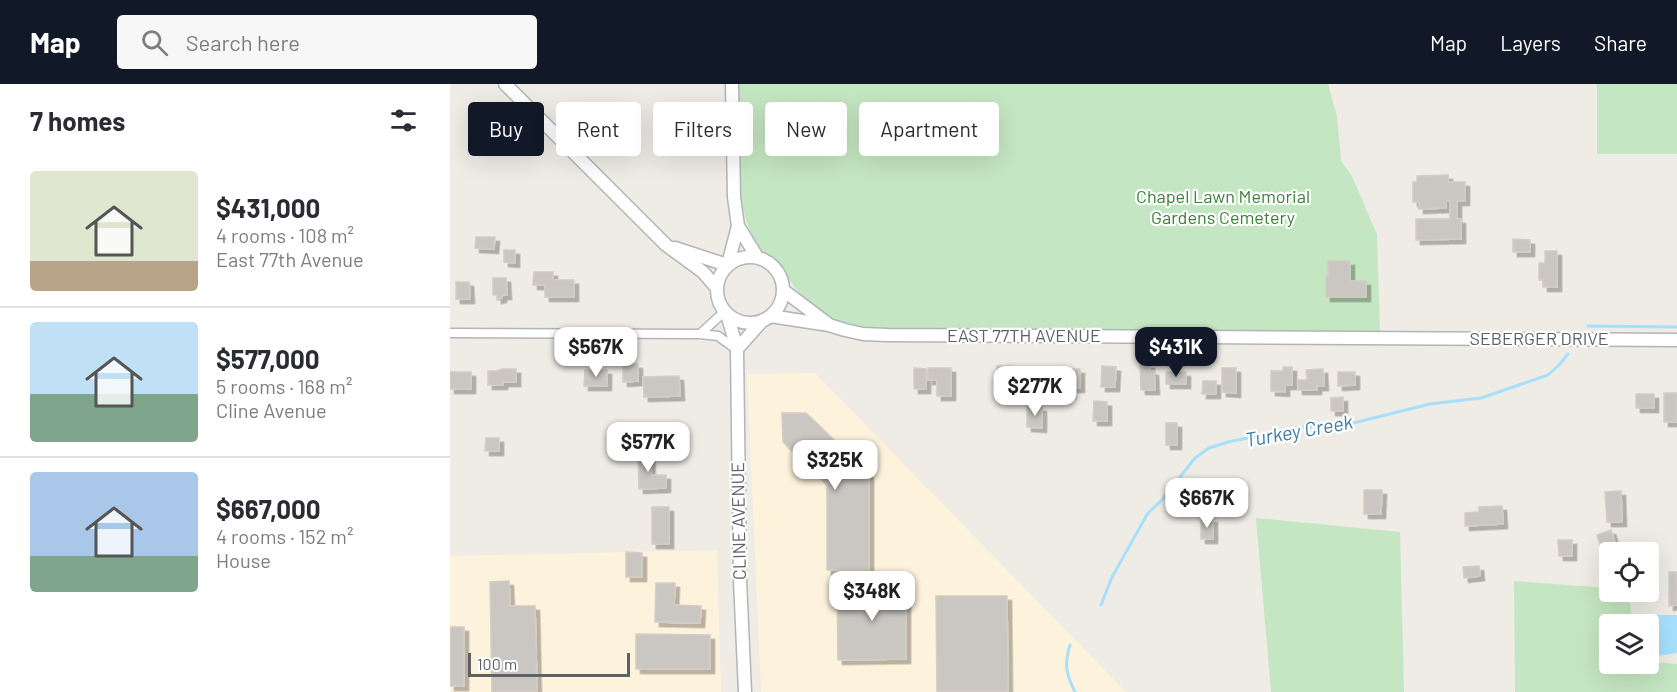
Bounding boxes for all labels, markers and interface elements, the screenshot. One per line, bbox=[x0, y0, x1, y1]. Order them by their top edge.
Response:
search box bbox=[117, 15, 537, 69]
text: Map bbox=[30, 25, 81, 59]
icon: search bbox=[138, 26, 171, 59]
text: Search here bbox=[186, 29, 300, 55]
text: Map bbox=[1430, 30, 1467, 55]
text: Layers bbox=[1500, 30, 1561, 55]
text: Share bbox=[1594, 30, 1647, 55]
chip: Buy bbox=[468, 102, 544, 156]
chip: Rent bbox=[556, 102, 641, 156]
chip: Filters bbox=[653, 102, 753, 156]
chip: New bbox=[765, 102, 847, 156]
chip: Apartment bbox=[859, 102, 999, 156]
icon: filters bbox=[387, 104, 420, 137]
text: 7 homes bbox=[30, 105, 125, 136]
park label: Chapel Lawn Memorial Gardens Cemetery bbox=[1136, 185, 1310, 228]
text: $431,000 bbox=[216, 192, 320, 223]
icon: home bbox=[78, 195, 150, 267]
text: 4 rooms · 108 m² bbox=[216, 223, 354, 247]
text: East 77th Avenue bbox=[216, 247, 364, 271]
street label: EAST 77TH AVENUE bbox=[947, 324, 1101, 346]
pin: $567K bbox=[554, 327, 638, 378]
pin: $431K bbox=[1134, 327, 1218, 378]
street label: SEBERGER DRIVE bbox=[1469, 327, 1609, 349]
text: $567K bbox=[568, 334, 624, 358]
text: $431K bbox=[1149, 334, 1203, 358]
text: $577,000 bbox=[216, 343, 320, 374]
icon: home bbox=[78, 346, 150, 418]
pin: $277K bbox=[993, 366, 1077, 417]
text: $277K bbox=[1008, 373, 1063, 397]
text: 5 rooms · 168 m² bbox=[216, 374, 352, 398]
text: Cline Avenue bbox=[216, 398, 327, 422]
water label: Turkey Creek bbox=[1243, 409, 1355, 451]
pin: $577K bbox=[606, 422, 690, 473]
text: $577K bbox=[621, 429, 675, 453]
pin: $325K bbox=[793, 440, 877, 491]
text: $325K bbox=[807, 447, 863, 471]
street label: CLINE AVENUE bbox=[726, 462, 750, 580]
pin: $667K bbox=[1165, 478, 1249, 529]
text: $667K bbox=[1179, 485, 1235, 509]
text: $667,000 bbox=[216, 493, 321, 524]
icon: home bbox=[78, 496, 150, 568]
text: 4 rooms · 152 m² bbox=[216, 524, 353, 548]
map controls bbox=[1599, 542, 1659, 674]
button: locate bbox=[1599, 542, 1659, 602]
text: House bbox=[216, 548, 271, 572]
pin: $348K bbox=[830, 571, 914, 622]
text: $348K bbox=[843, 578, 901, 602]
button: layers bbox=[1599, 614, 1659, 674]
scale bar bbox=[468, 650, 630, 678]
text: 100 m bbox=[477, 654, 517, 673]

